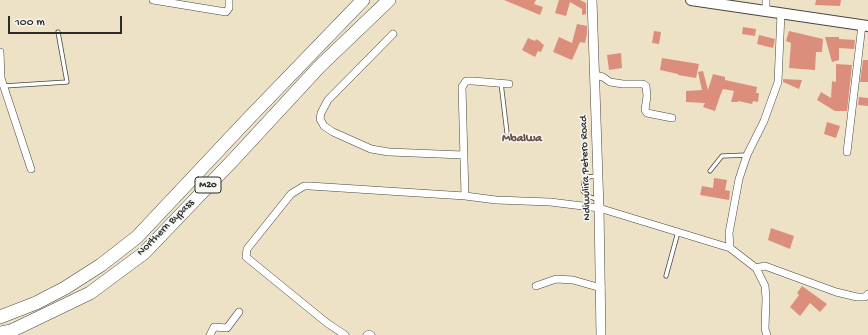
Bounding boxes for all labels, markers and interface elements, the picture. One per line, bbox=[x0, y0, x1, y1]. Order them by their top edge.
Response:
scale bar bbox=[10, 8, 124, 34]
text: 100 m bbox=[15, 16, 45, 30]
street label: Ndiwulira Petero Road bbox=[578, 115, 594, 221]
district label: Mbalwa bbox=[502, 132, 542, 146]
road number: M20 bbox=[195, 177, 221, 193]
street label: Northern Bypass bbox=[135, 197, 197, 259]

